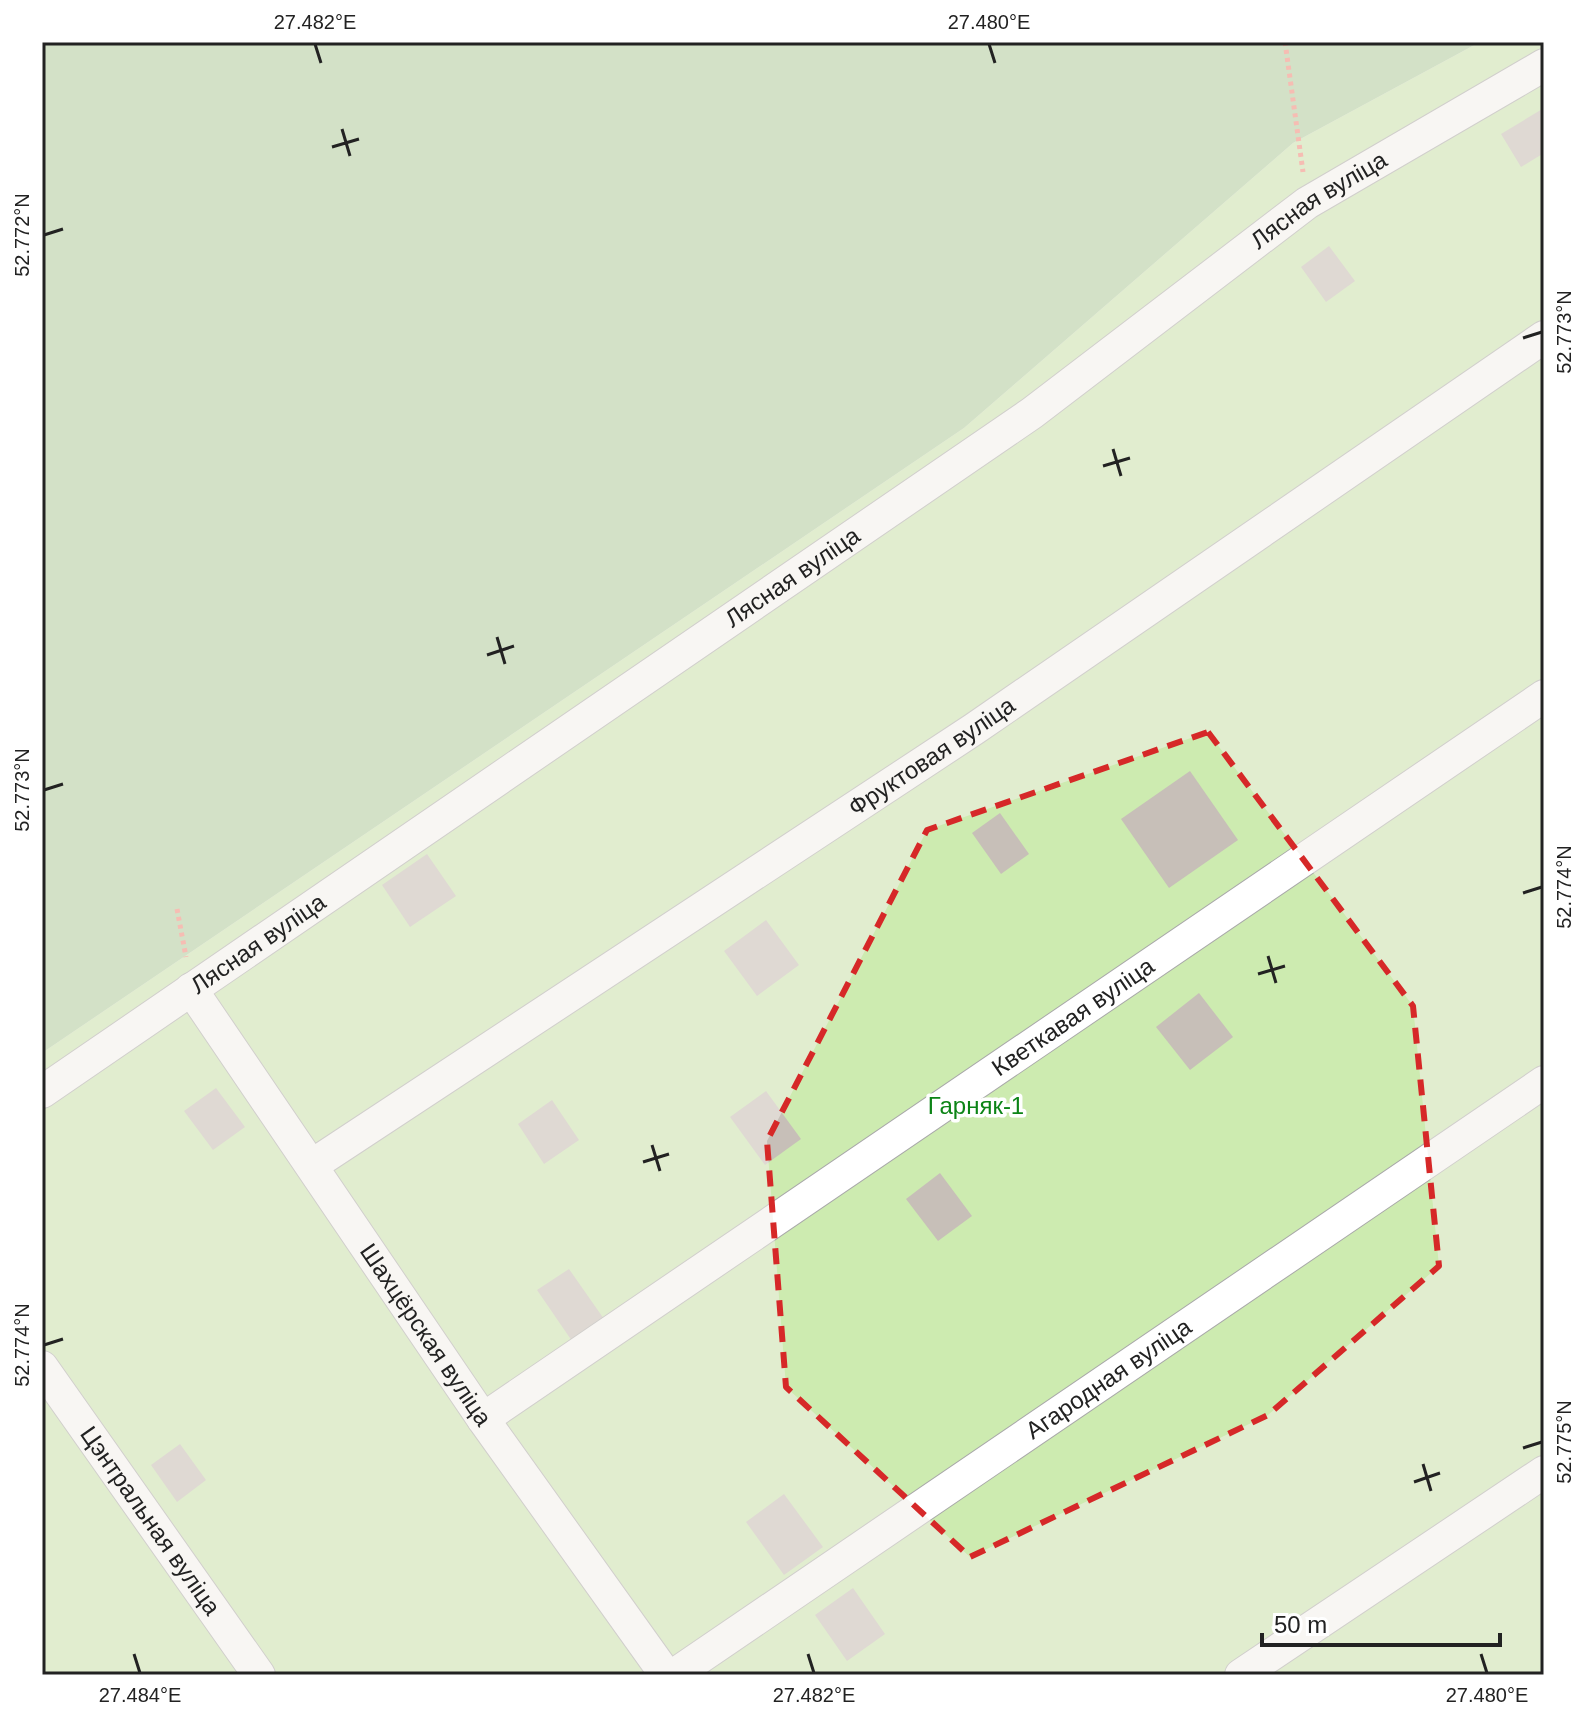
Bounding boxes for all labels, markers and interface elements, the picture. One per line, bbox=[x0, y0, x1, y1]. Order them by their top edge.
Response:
text: 27.482°E bbox=[274, 11, 356, 33]
text: 27.480°E bbox=[948, 11, 1030, 33]
street label: Лясная вуліца bbox=[1245, 145, 1392, 254]
text: 52.772°N bbox=[11, 193, 33, 277]
text: 52.773°N bbox=[1553, 290, 1575, 374]
street label: Лясная вуліца bbox=[720, 521, 865, 632]
street label: Фруктовая вуліца bbox=[843, 691, 1020, 821]
text: 52.773°N bbox=[11, 748, 33, 832]
text: 52.774°N bbox=[1553, 845, 1575, 929]
street label: Лясная вуліца bbox=[185, 887, 331, 999]
street label: Кветкавая вуліца bbox=[987, 951, 1159, 1081]
park label: Гарняк-1 bbox=[928, 1092, 1024, 1119]
street label: Шахцёрская вуліца bbox=[355, 1238, 498, 1431]
text: 52.774°N bbox=[11, 1303, 33, 1387]
street label: Агародная вуліца bbox=[1020, 1312, 1197, 1444]
text: 52.775°N bbox=[1553, 1400, 1575, 1484]
street label: Цэнтральная вуліца bbox=[75, 1421, 227, 1620]
scale bar bbox=[1262, 1597, 1500, 1647]
text: 50 m bbox=[1274, 1611, 1327, 1638]
text: 27.484°E bbox=[99, 1684, 181, 1706]
text: 27.482°E bbox=[773, 1684, 855, 1706]
text: 27.480°E bbox=[1446, 1684, 1528, 1706]

